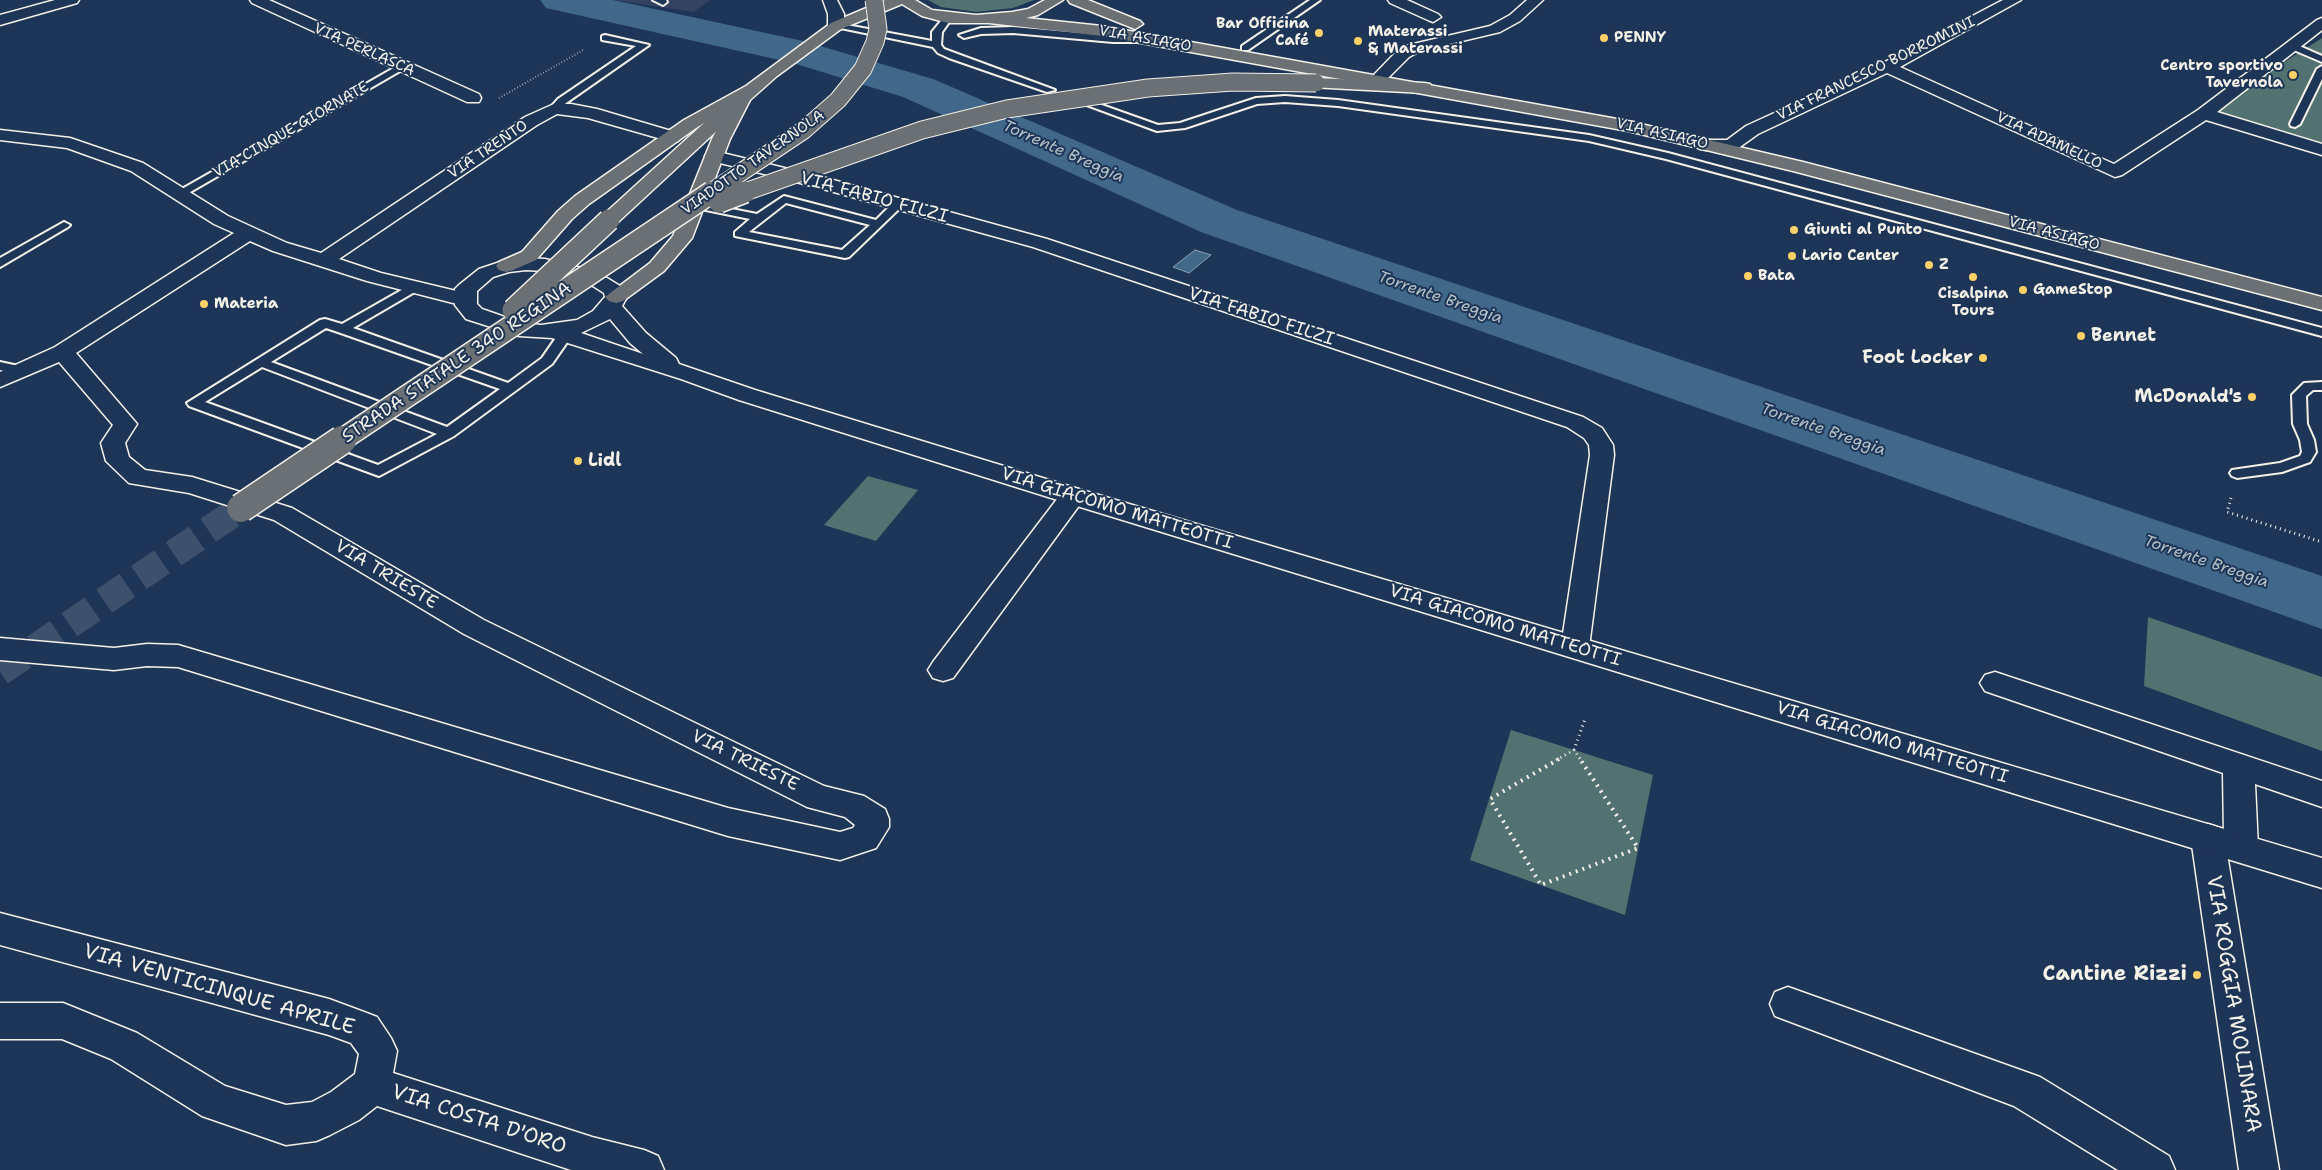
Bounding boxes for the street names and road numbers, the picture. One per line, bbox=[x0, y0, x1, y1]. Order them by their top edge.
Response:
street label: VIA FRANCESCO BORROMINI bbox=[1774, 13, 1978, 125]
street label: VIA PERLASCA bbox=[311, 20, 417, 80]
street label: VIA ASIAGO bbox=[1097, 22, 1193, 56]
street label: VIA CINQUE GIORNATE bbox=[210, 78, 372, 182]
street label: VIADOTTO TAVERNOLA bbox=[678, 107, 828, 219]
street label: VIA ADAMELLO bbox=[1993, 109, 2105, 173]
street label: VIA ASIAGO bbox=[1614, 115, 1710, 153]
street label: VIA TRENTO bbox=[445, 117, 531, 183]
street label: VIA FABIO FILZI bbox=[798, 168, 950, 228]
street label: VIA ASIAGO bbox=[2006, 213, 2102, 255]
street label: STRADA STATALE 340 REGINA bbox=[338, 278, 576, 448]
street label: VIA FABIO FILZI bbox=[1185, 283, 1337, 351]
street label: VIA GIACOMO MATTEOTTI bbox=[998, 463, 1236, 555]
street label: VIA TRIESTE bbox=[331, 536, 441, 614]
street label: VIA GIACOMO MATTEOTTI bbox=[1386, 580, 1624, 672]
street label: VIA GIACOMO MATTEOTTI bbox=[1773, 697, 2011, 789]
street label: VIA TRIESTE bbox=[688, 726, 802, 796]
street label: VIA ROGGIA MOLINARA bbox=[2200, 874, 2266, 1134]
street label: VIA VENTICINQUE APRILE bbox=[80, 939, 358, 1041]
street label: VIA COSTA D'ORO bbox=[388, 1080, 570, 1160]

